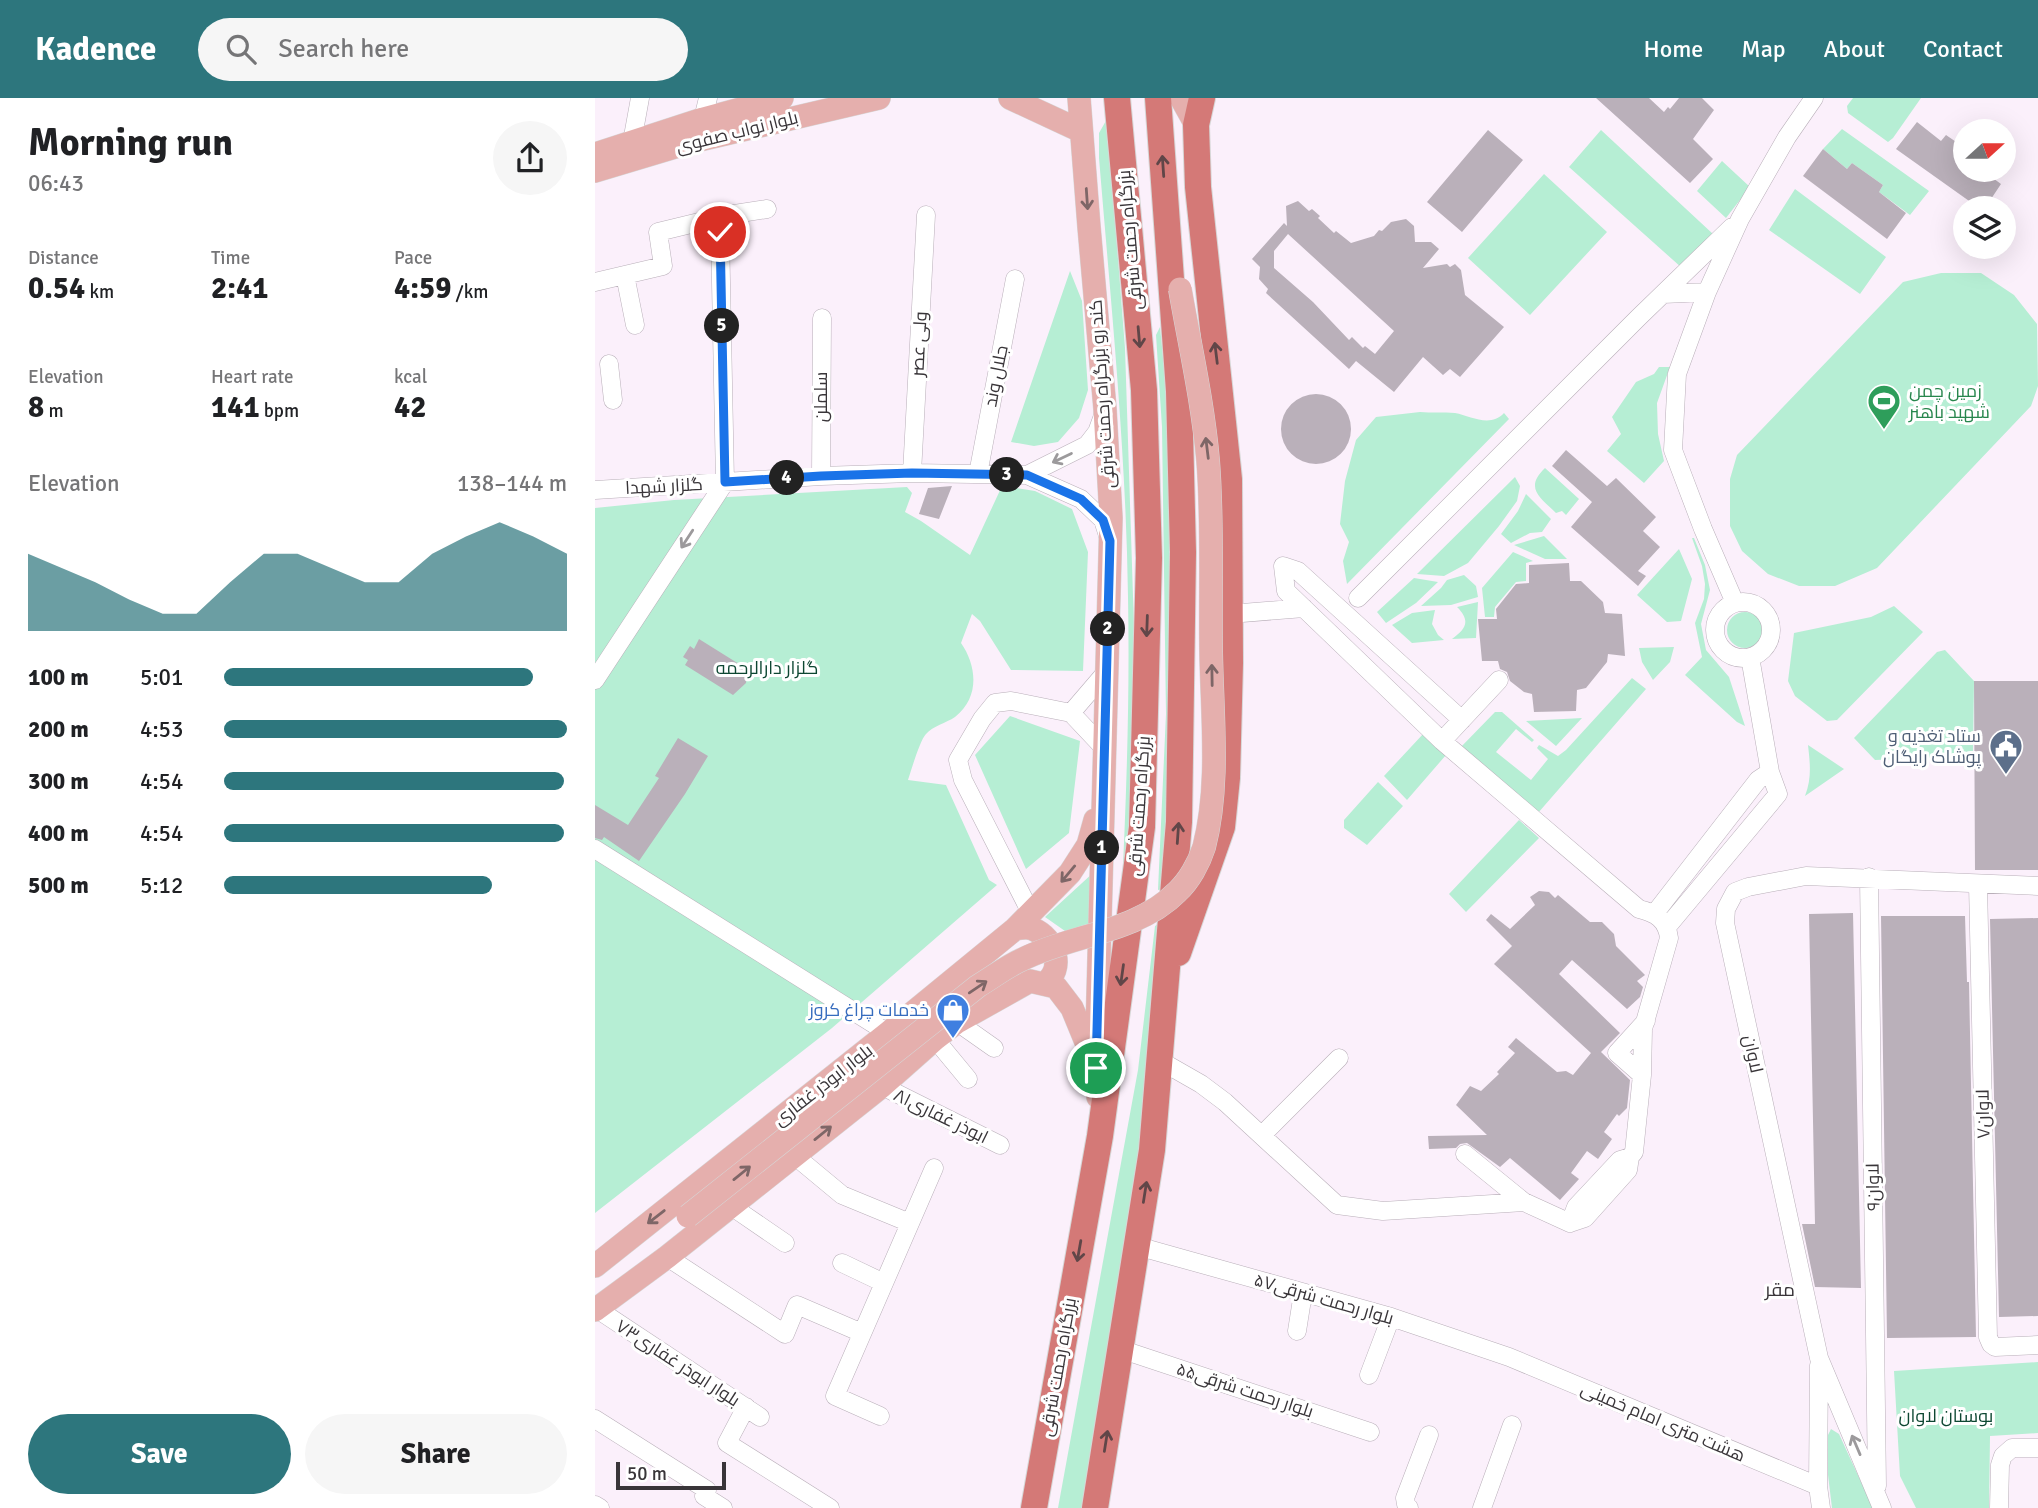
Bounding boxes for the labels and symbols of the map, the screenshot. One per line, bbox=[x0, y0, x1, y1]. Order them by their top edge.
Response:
street label: بلوار نواب صفوی bbox=[674, 106, 800, 158]
north arrow bbox=[1953, 119, 2016, 182]
one-way arrow bbox=[1156, 154, 1169, 177]
street label: بزرگراه رحمت شرقی bbox=[1113, 169, 1147, 311]
one-way arrow bbox=[1080, 187, 1093, 210]
pin bbox=[690, 202, 750, 262]
street label: کند رو بزرگراه رحمت شرقی bbox=[1084, 299, 1120, 489]
pin: 5 bbox=[705, 308, 739, 344]
street label: ولی عصر bbox=[906, 311, 932, 378]
one-way arrow bbox=[1133, 325, 1146, 348]
one-way arrow bbox=[1209, 342, 1222, 365]
street label: جلال وند bbox=[979, 343, 1013, 409]
street label: سلملن bbox=[810, 372, 832, 422]
place label: زمین چمن شهید باهنر bbox=[1908, 380, 1990, 423]
sports icon: زمین چمن شهید باهنر bbox=[1865, 382, 1903, 431]
one-way arrow bbox=[1200, 437, 1213, 460]
one-way arrow bbox=[1052, 451, 1073, 465]
pin: 3 bbox=[989, 458, 1025, 492]
pin: 4 bbox=[769, 460, 805, 496]
street label: گلزار شهدا bbox=[625, 473, 703, 499]
one-way arrow bbox=[680, 529, 694, 549]
pin: 2 bbox=[1091, 612, 1125, 646]
one-way arrow bbox=[1140, 614, 1154, 637]
park label: گلزار دارالرحمه bbox=[716, 657, 818, 679]
one-way arrow bbox=[1205, 664, 1218, 687]
place label: ستاد تغذیه و پوشاک رایگان bbox=[1883, 725, 1981, 769]
public building icon: ستاد تغذیه و پوشاک رایگان bbox=[1987, 727, 2025, 776]
street label: بزرگراه رحمت شرقی bbox=[1123, 735, 1155, 877]
one-way arrow bbox=[1172, 822, 1185, 845]
pin: 1 bbox=[1085, 830, 1119, 866]
one-way arrow bbox=[1060, 864, 1076, 882]
one-way arrow bbox=[1115, 963, 1128, 986]
one-way arrow bbox=[968, 979, 987, 994]
shop icon: خدمات چراغ کروز bbox=[934, 991, 972, 1040]
place label: خدمات چراغ کروز bbox=[808, 999, 929, 1022]
street label: لاوان bbox=[1738, 1033, 1768, 1075]
pin bbox=[1066, 1038, 1126, 1098]
street label: بلوار ابوذر غفاری bbox=[769, 1039, 877, 1131]
street label: ۸۱ابوذر غفاری bbox=[890, 1084, 992, 1148]
street label: ۷لاوان bbox=[1972, 1089, 1994, 1139]
one-way arrow bbox=[814, 1126, 832, 1141]
street label: ۹لاوان bbox=[1862, 1163, 1884, 1211]
one-way arrow bbox=[732, 1165, 750, 1181]
one-way arrow bbox=[1139, 1181, 1152, 1204]
one-way arrow bbox=[648, 1209, 666, 1225]
one-way arrow bbox=[1072, 1239, 1085, 1262]
street label: ۵۷بلوار رحمت شرقی bbox=[1252, 1269, 1396, 1329]
district label: مقر bbox=[1764, 1278, 1795, 1302]
street label: بزرگراه رحمت شرقی bbox=[1035, 1296, 1081, 1438]
street label: بلوار ابوذر غفاری۷۳ bbox=[612, 1315, 744, 1411]
street label: بلوار رحمت شرقی۵۵ bbox=[1174, 1357, 1316, 1423]
street label: هشت متری امام خمینی bbox=[1577, 1377, 1748, 1468]
park label: بوستان لاوان bbox=[1899, 1405, 1993, 1427]
one-way arrow bbox=[1100, 1430, 1113, 1453]
one-way arrow bbox=[1848, 1435, 1861, 1456]
scale bar bbox=[616, 1459, 726, 1491]

